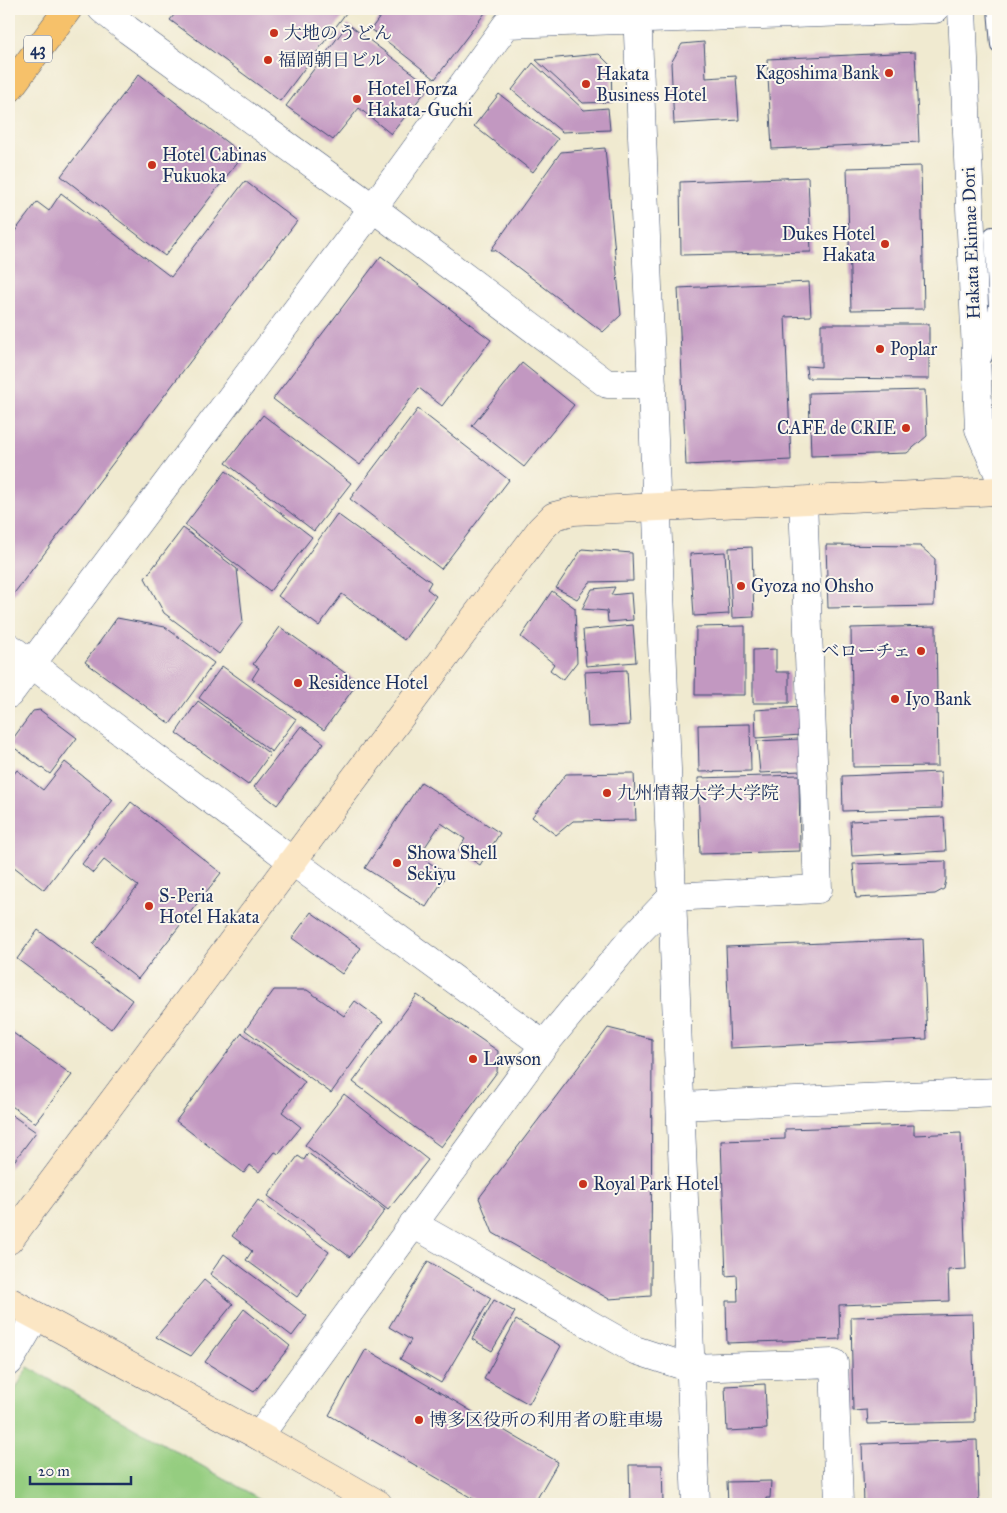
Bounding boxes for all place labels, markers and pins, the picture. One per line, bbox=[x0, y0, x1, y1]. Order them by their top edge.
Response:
place label: 大地のうどん bbox=[284, 22, 392, 44]
marker: 大地のうどん bbox=[268, 27, 280, 39]
place label: 福岡朝日ビル bbox=[278, 49, 386, 71]
marker: 福岡朝日ビル bbox=[262, 54, 274, 66]
place label: Kagoshima Bank bbox=[755, 62, 880, 85]
place label: Hakata Business Hotel bbox=[596, 63, 707, 106]
marker: Kagoshima Bank bbox=[883, 67, 895, 79]
place label: Hotel Forza Hakata-Guchi bbox=[367, 78, 473, 121]
marker: Hakata Business Hotel bbox=[580, 78, 592, 90]
marker: Hotel Forza Hakata-Guchi bbox=[351, 93, 363, 105]
place label: Hotel Cabinas Fukuoka bbox=[162, 144, 267, 187]
marker: Hotel Cabinas Fukuoka bbox=[146, 159, 158, 171]
place label: Dukes Hotel Hakata bbox=[782, 223, 875, 266]
marker: Dukes Hotel Hakata bbox=[879, 238, 891, 250]
place label: Poplar bbox=[890, 338, 937, 360]
marker: Poplar bbox=[874, 343, 886, 355]
place label: CAFE de CRIE bbox=[777, 417, 896, 439]
marker: CAFE de CRIE bbox=[900, 422, 912, 434]
place label: Gyoza no Ohsho bbox=[751, 575, 874, 597]
marker: Gyoza no Ohsho bbox=[735, 580, 747, 592]
place label: ベローチェ bbox=[822, 640, 911, 662]
marker: ベローチェ bbox=[915, 645, 927, 657]
place label: Residence Hotel bbox=[308, 672, 428, 694]
marker: Residence Hotel bbox=[292, 677, 304, 689]
place label: Iyo Bank bbox=[905, 688, 972, 710]
marker: Iyo Bank bbox=[889, 693, 901, 705]
place label: 九州情報大学大学院 bbox=[617, 782, 779, 804]
marker: 九州情報大学大学院 bbox=[601, 787, 613, 799]
place label: Showa Shell Sekiyu bbox=[407, 842, 497, 885]
marker: Showa Shell Sekiyu bbox=[391, 857, 403, 869]
place label: S-Peria Hotel Hakata bbox=[159, 885, 260, 928]
marker: S-Peria Hotel Hakata bbox=[143, 900, 155, 912]
place label: Lawson bbox=[483, 1048, 541, 1070]
marker: Lawson bbox=[467, 1053, 479, 1065]
place label: Royal Park Hotel bbox=[593, 1173, 719, 1195]
marker: Royal Park Hotel bbox=[577, 1178, 589, 1190]
place label: 博多区役所の利用者の駐車場 bbox=[429, 1409, 663, 1431]
marker: 博多区役所の利用者の駐車場 bbox=[413, 1414, 425, 1426]

